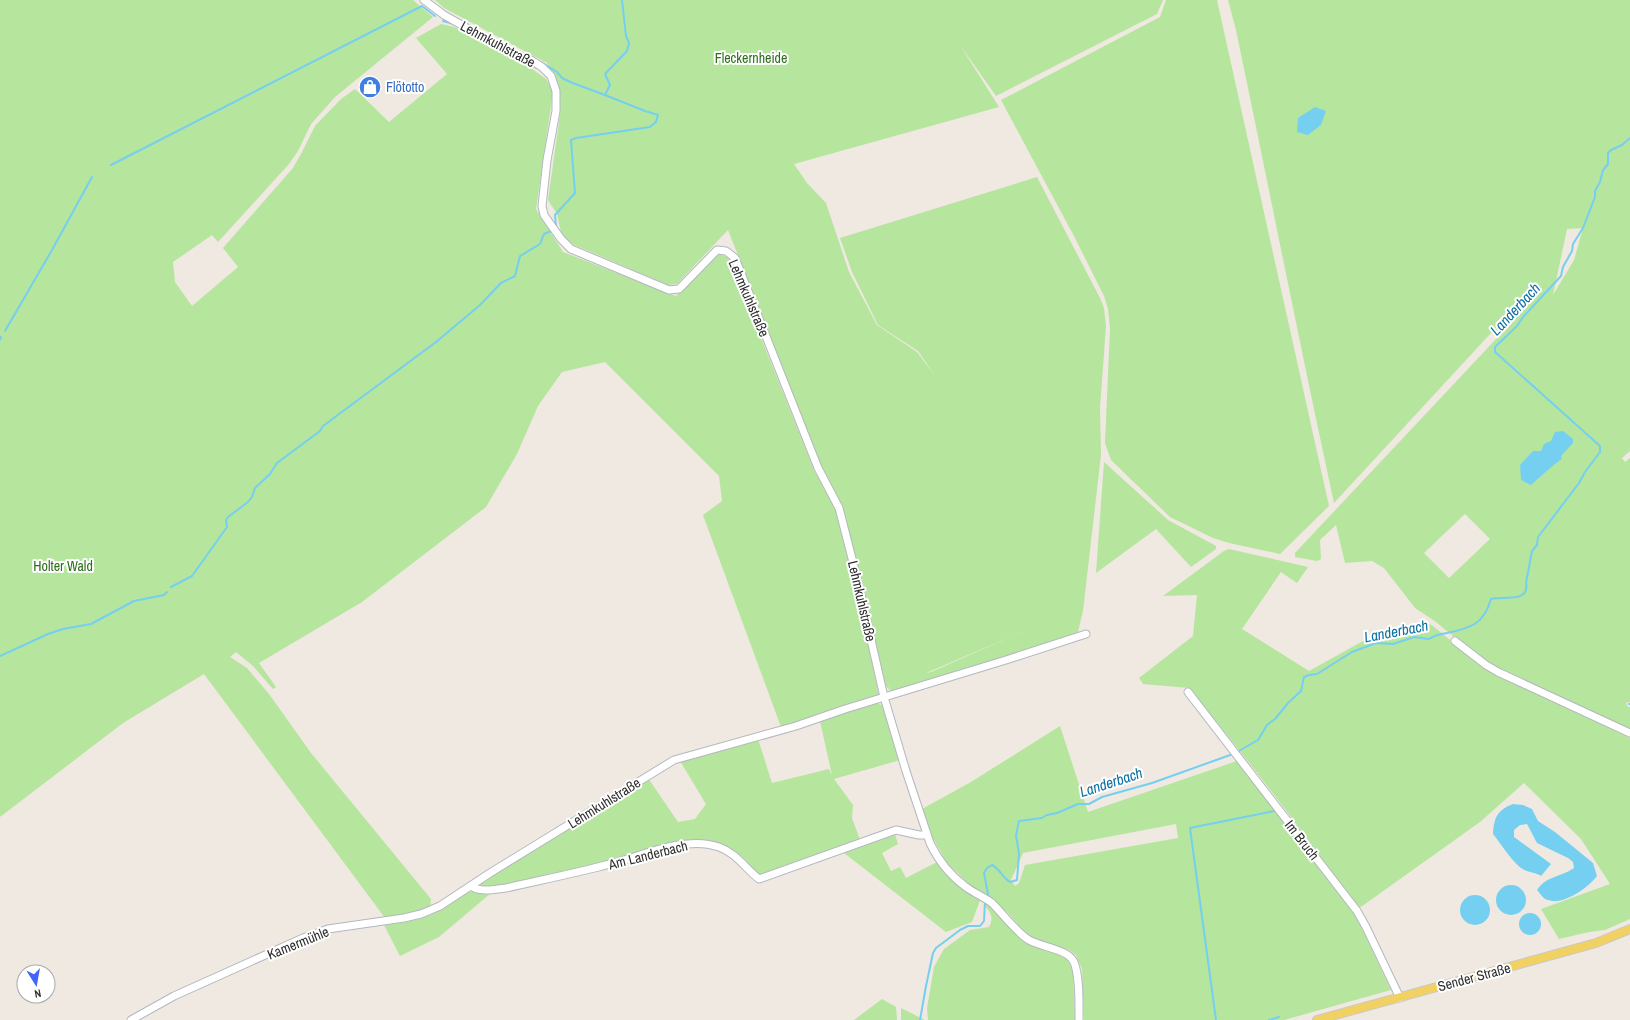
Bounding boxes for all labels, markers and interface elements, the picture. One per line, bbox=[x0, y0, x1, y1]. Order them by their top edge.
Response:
street label: Lehmkuhlstraße bbox=[457, 17, 539, 71]
park label: Fleckernheide bbox=[715, 49, 787, 67]
shop icon: Flötotto bbox=[357, 74, 383, 100]
place label: Flötotto bbox=[386, 78, 424, 96]
street label: Lehmkuhlstraße bbox=[725, 257, 773, 339]
water label: Landerbach bbox=[1485, 278, 1545, 340]
park label: Holter Wald bbox=[33, 557, 93, 575]
street label: Lehmkuhlstraße bbox=[844, 559, 880, 643]
water label: Landerbach bbox=[1362, 614, 1430, 648]
water label: Landerbach bbox=[1077, 762, 1145, 802]
street label: Lehmkuhlstraße bbox=[564, 774, 644, 832]
street label: Im Bruch bbox=[1281, 816, 1323, 864]
street label: Am Landerbach bbox=[606, 836, 689, 874]
street label: Kamermühle bbox=[264, 922, 332, 964]
street label: Sender Straße bbox=[1436, 959, 1512, 995]
north arrow bbox=[16, 964, 56, 1004]
text: N bbox=[33, 986, 42, 1001]

